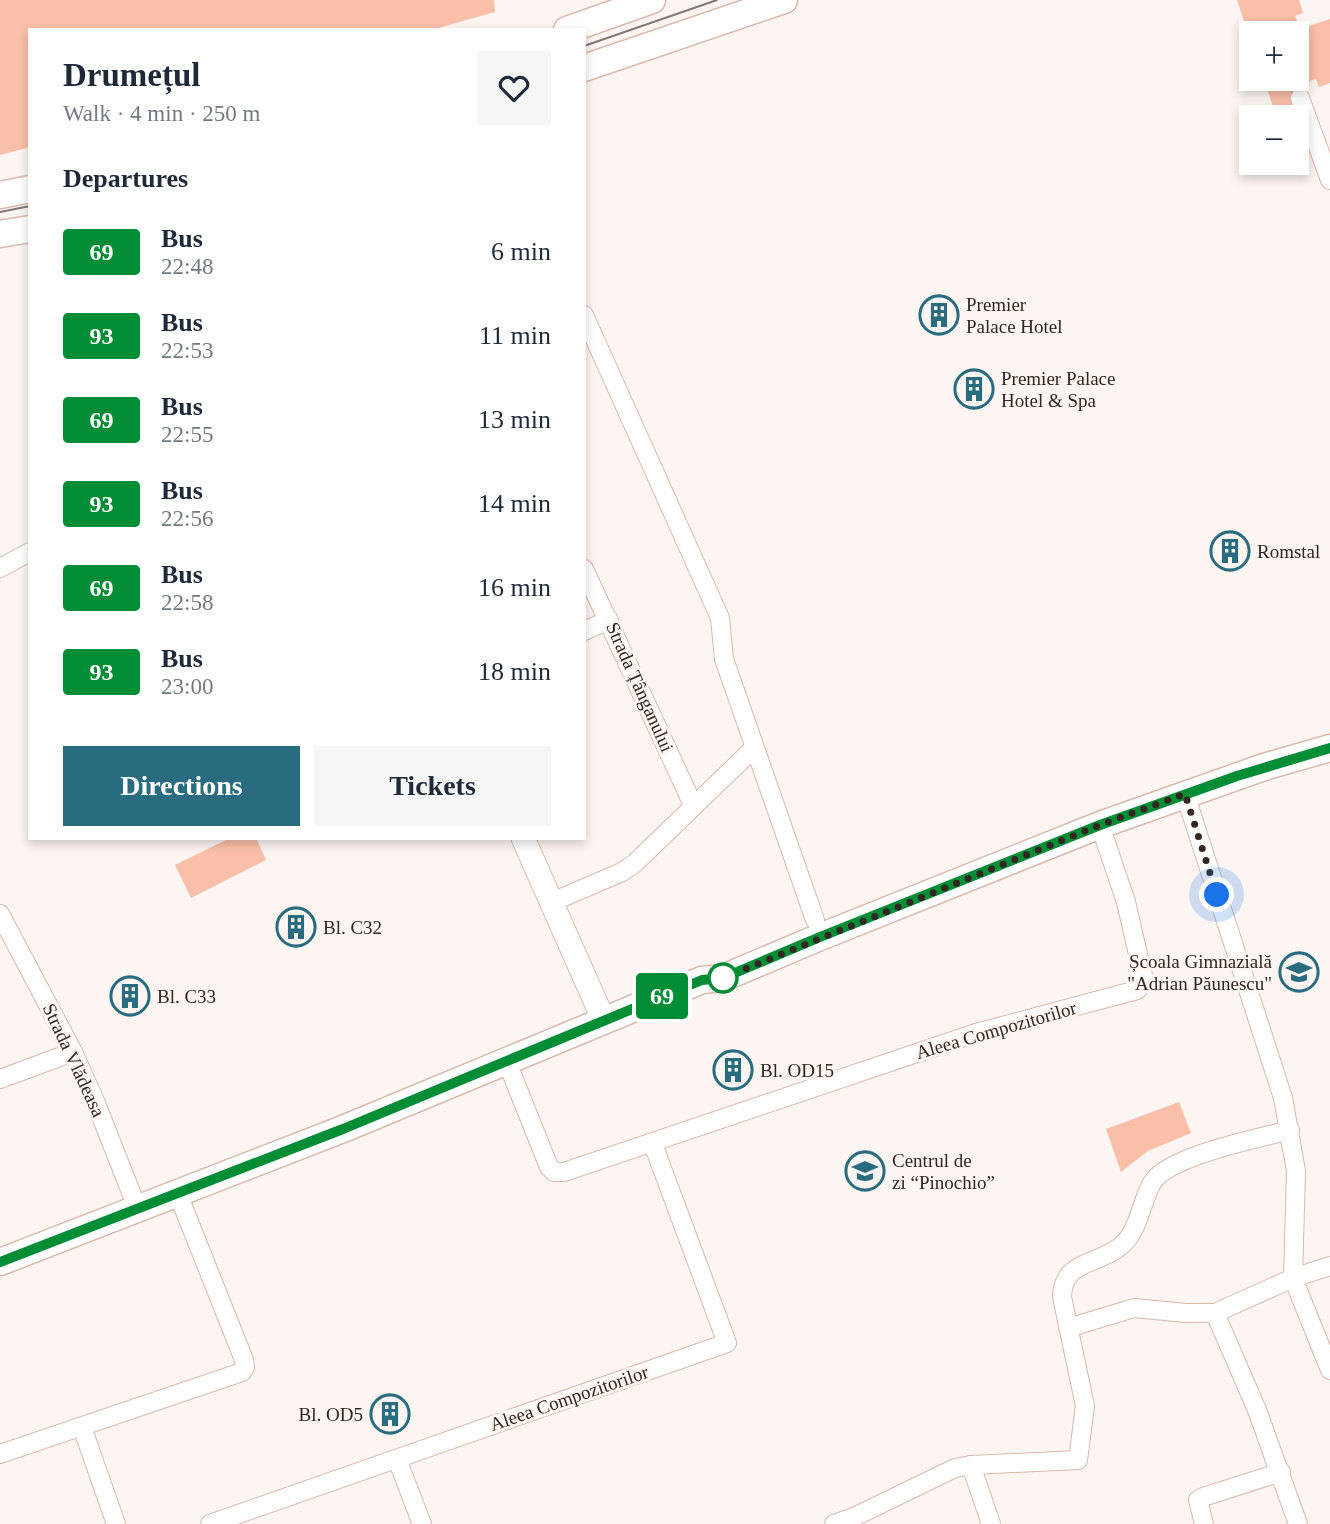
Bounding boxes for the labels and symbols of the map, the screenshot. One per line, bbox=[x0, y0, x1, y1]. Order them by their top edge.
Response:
building icon: Premier Palace Hotel bbox=[918, 294, 960, 336]
place label: Premier Palace Hotel bbox=[966, 294, 1063, 337]
building icon: Premier Palace Hotel & Spa bbox=[953, 368, 995, 410]
place label: Premier Palace Hotel & Spa bbox=[1001, 368, 1115, 411]
building icon: Romstal bbox=[1209, 530, 1251, 572]
place label: Romstal bbox=[1257, 541, 1320, 562]
street label: Strada Țânganului bbox=[602, 619, 678, 755]
your location bbox=[1199, 877, 1234, 912]
building icon: Bl. C32 bbox=[275, 906, 317, 948]
place label: Bl. C32 bbox=[323, 917, 382, 938]
place label: Școala Gimnazială "Adrian Păunescu" bbox=[1127, 951, 1273, 994]
school or university icon: Școala Gimnazială "Adrian Păunescu" bbox=[1278, 951, 1320, 993]
unlabelled marker bbox=[708, 963, 738, 993]
line badge: 69 bbox=[630, 973, 694, 1019]
building icon: Bl. C33 bbox=[109, 975, 151, 1017]
place label: Bl. C33 bbox=[157, 986, 216, 1007]
street label: Aleea Compozitorilor bbox=[913, 997, 1079, 1063]
street label: Strada Vlădeasa bbox=[39, 1000, 110, 1120]
building icon: Bl. OD15 bbox=[712, 1049, 754, 1091]
place label: Bl. OD15 bbox=[760, 1060, 834, 1081]
school or university icon: Centrul de zi “Pinochio” bbox=[844, 1150, 886, 1192]
place label: Centrul de zi “Pinochio” bbox=[892, 1150, 995, 1193]
street label: Aleea Compozitorilor bbox=[487, 1361, 652, 1435]
building icon: Bl. OD5 bbox=[369, 1393, 411, 1435]
place label: Bl. OD5 bbox=[299, 1404, 363, 1425]

